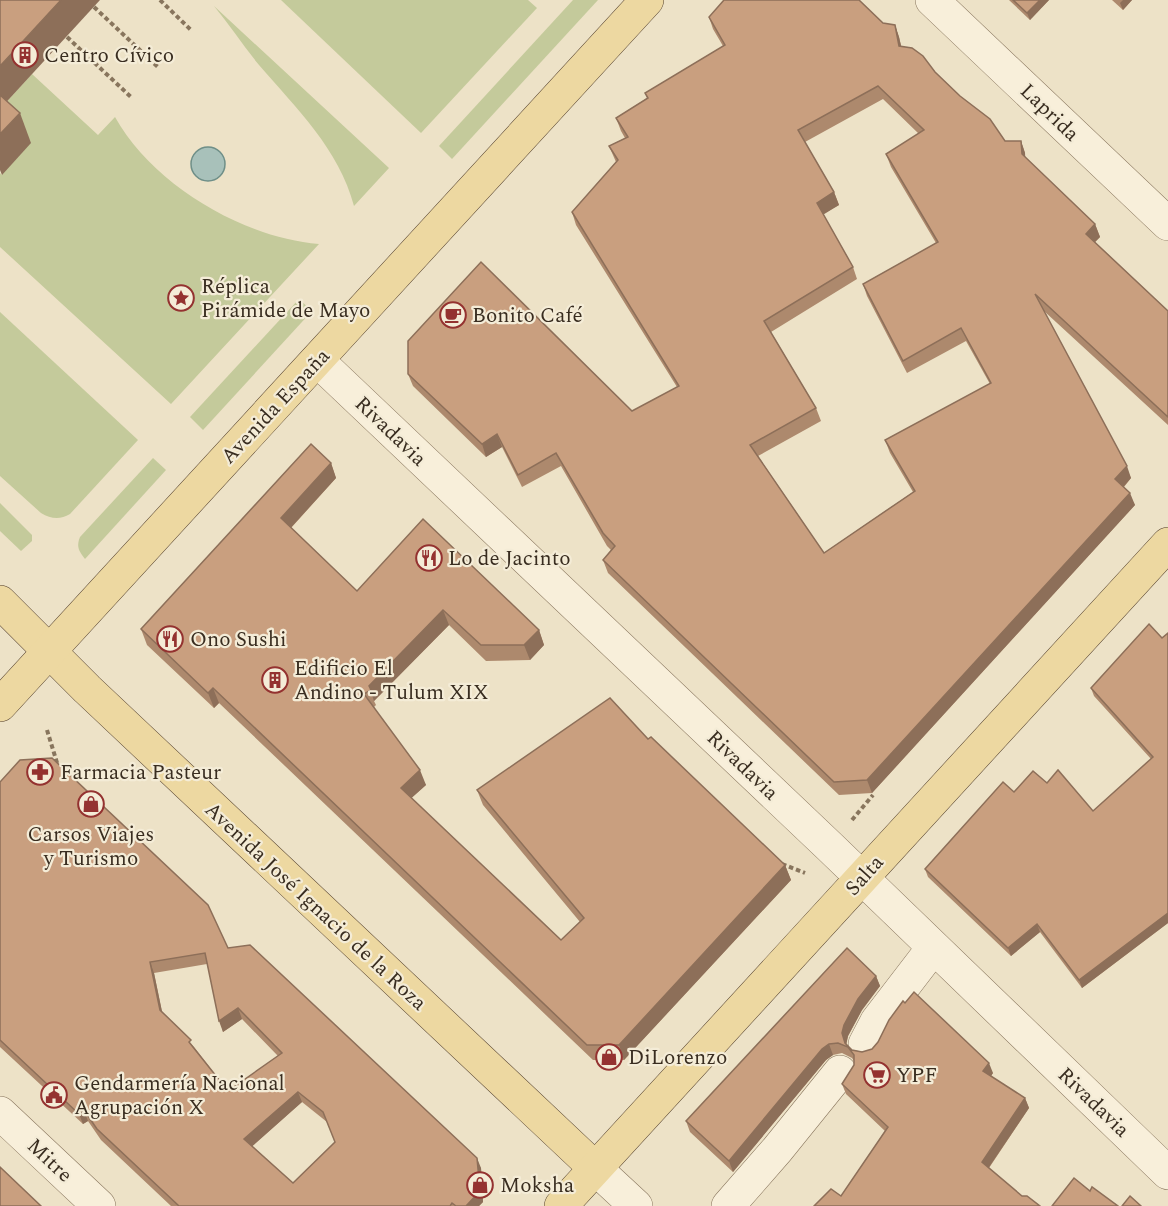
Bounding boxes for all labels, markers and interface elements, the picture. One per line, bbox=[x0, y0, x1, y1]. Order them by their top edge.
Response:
building icon: Centro Cívico bbox=[10, 40, 40, 70]
place label: Centro Cívico bbox=[44, 40, 174, 72]
street label: Laprida bbox=[1012, 76, 1087, 150]
place label: Réplica Pirámide de Mayo bbox=[201, 271, 370, 327]
place icon: Réplica Pirámide de Mayo bbox=[166, 283, 196, 313]
cafe icon: Bonito Café bbox=[438, 300, 468, 330]
place label: Bonito Café bbox=[472, 300, 583, 332]
street label: Avenida España bbox=[213, 341, 339, 472]
street label: Rivadavia bbox=[347, 389, 434, 475]
restaurant icon: Lo de Jacinto bbox=[414, 543, 444, 573]
place label: Lo de Jacinto bbox=[448, 543, 570, 575]
restaurant icon: Ono Sushi bbox=[155, 624, 185, 654]
place label: Ono Sushi bbox=[190, 624, 286, 656]
place label: Edificio El Andino - Tulum XIX bbox=[294, 653, 488, 709]
building icon: Edificio El Andino - Tulum XIX bbox=[260, 665, 290, 695]
street label: Rivadavia bbox=[699, 723, 786, 809]
pharmacy icon: Farmacia Pasteur bbox=[25, 757, 55, 787]
place label: Farmacia Pasteur bbox=[60, 757, 221, 789]
shop icon: Carsos Viajes y Turismo bbox=[76, 789, 106, 819]
street label: Avenida José Ignacio de la Roza bbox=[197, 795, 434, 1019]
place label: Carsos Viajes y Turismo bbox=[28, 819, 154, 875]
street label: Salta bbox=[838, 847, 892, 903]
shop icon: DiLorenzo bbox=[594, 1042, 624, 1072]
place label: DiLorenzo bbox=[628, 1042, 727, 1074]
supermarket icon: YPF bbox=[862, 1060, 892, 1090]
place label: YPF bbox=[896, 1060, 937, 1092]
street label: Rivadavia bbox=[1050, 1060, 1137, 1146]
place label: Gendarmería Nacional Agrupación X bbox=[74, 1068, 285, 1124]
public building icon: Gendarmería Nacional Agrupación X bbox=[39, 1080, 69, 1110]
street label: Mitre bbox=[19, 1131, 80, 1190]
shop icon: Moksha bbox=[465, 1170, 495, 1200]
place label: Moksha bbox=[500, 1170, 575, 1202]

